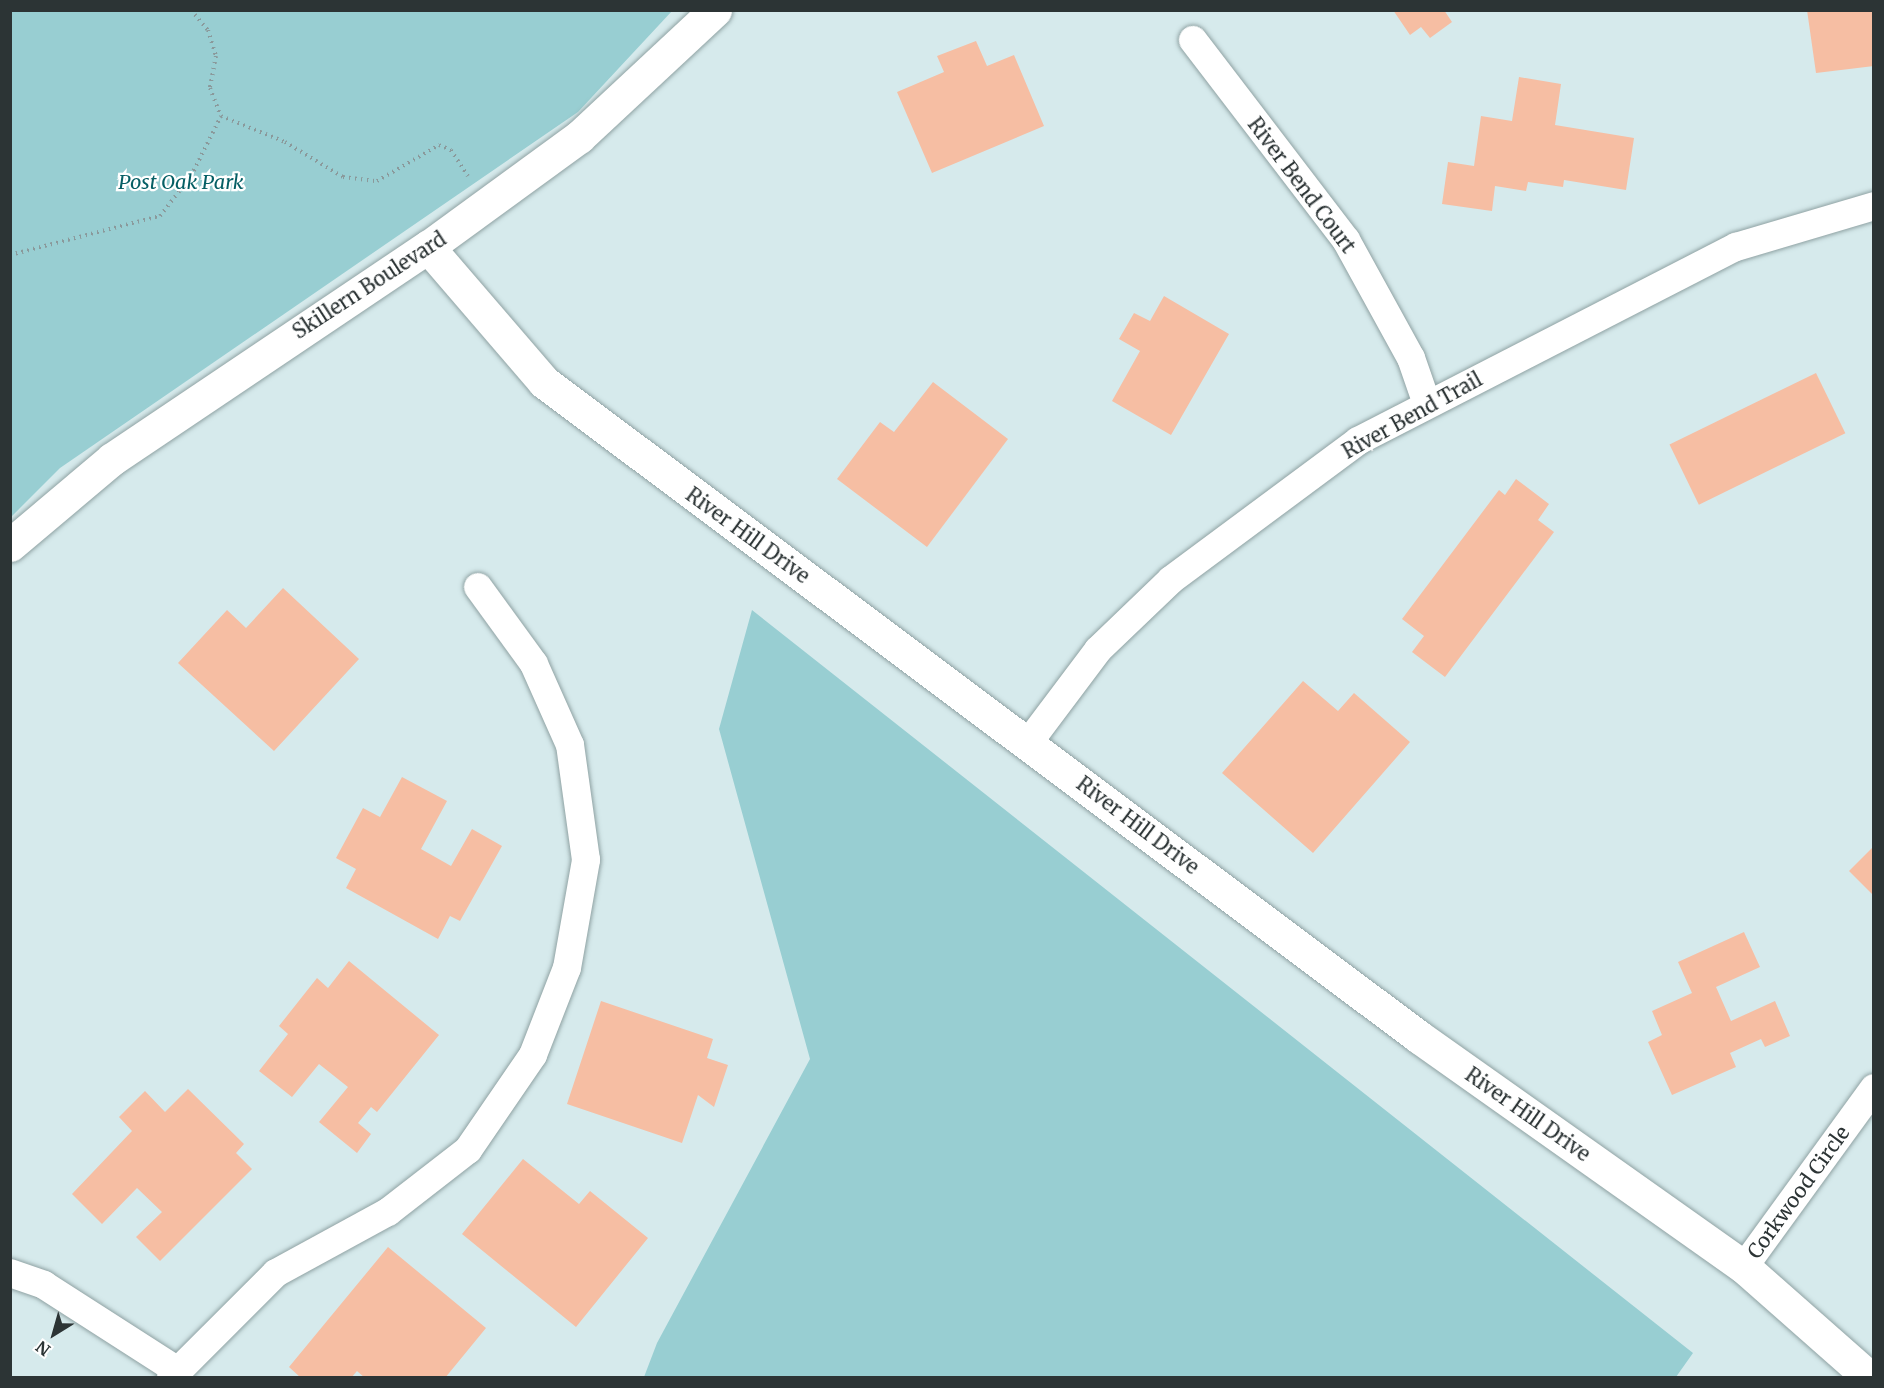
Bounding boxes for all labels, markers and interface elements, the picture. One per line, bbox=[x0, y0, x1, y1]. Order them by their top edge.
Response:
street label: River Bend Court bbox=[1243, 112, 1361, 258]
park label: Post Oak Park bbox=[118, 169, 244, 193]
street label: Skillern Boulevard bbox=[288, 226, 450, 344]
street label: River Bend Trail bbox=[1338, 367, 1486, 463]
street label: River Hill Drive bbox=[682, 482, 814, 588]
street label: River Hill Drive bbox=[1072, 771, 1204, 879]
street label: River Hill Drive bbox=[1461, 1062, 1595, 1166]
street label: Corkwood Circle bbox=[1742, 1121, 1854, 1263]
north arrow bbox=[24, 1304, 84, 1364]
text: N bbox=[32, 1337, 54, 1360]

